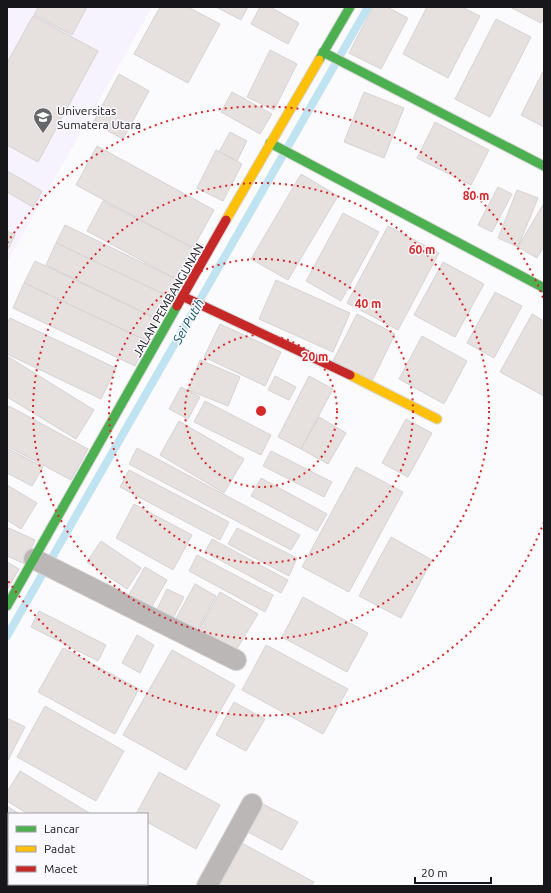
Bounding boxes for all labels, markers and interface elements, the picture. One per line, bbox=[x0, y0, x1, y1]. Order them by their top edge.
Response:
place label: Universitas Sumatera Utara bbox=[57, 104, 141, 131]
school or university icon: Universitas Sumatera Utara bbox=[32, 106, 54, 134]
text: 80 m bbox=[463, 189, 489, 202]
street label: JALAN PEMBANGUNAN bbox=[130, 241, 206, 359]
text: 60 m bbox=[409, 243, 435, 256]
water label: Sei Putih bbox=[169, 296, 206, 347]
text: 40 m bbox=[355, 297, 381, 310]
text: 20 m bbox=[302, 350, 328, 363]
centre of rings bbox=[254, 404, 268, 418]
legend bbox=[8, 813, 148, 885]
text: Lancar bbox=[44, 822, 80, 835]
text: Padat bbox=[44, 842, 75, 855]
scale bar bbox=[415, 859, 491, 885]
text: Macet bbox=[44, 862, 78, 875]
text: 20 m bbox=[421, 866, 448, 879]

